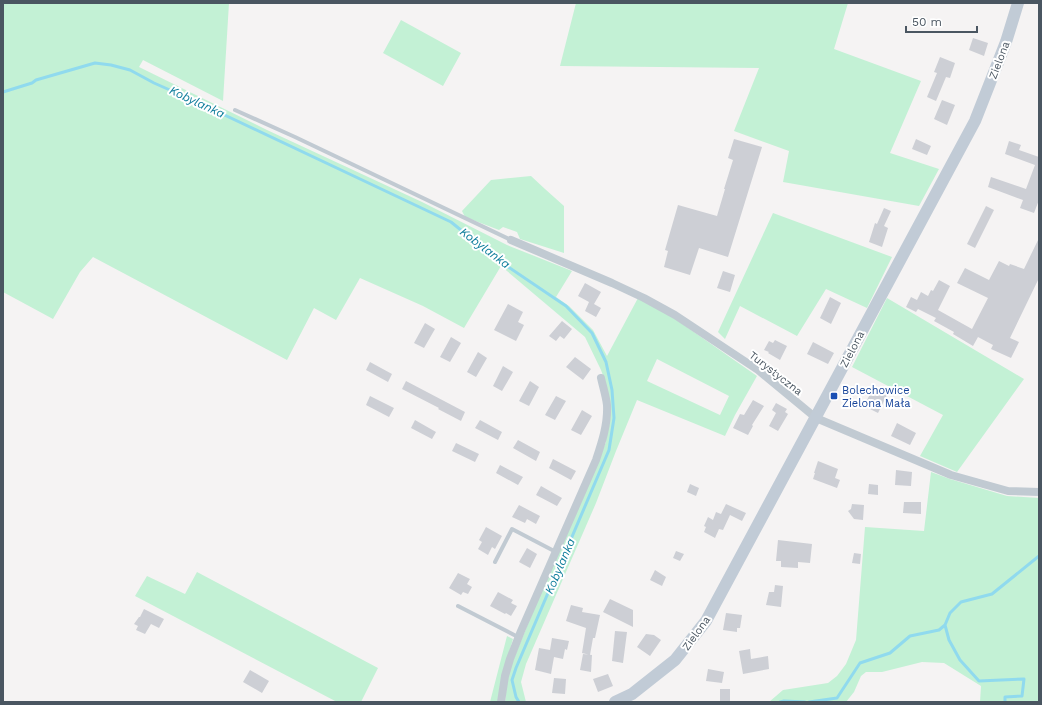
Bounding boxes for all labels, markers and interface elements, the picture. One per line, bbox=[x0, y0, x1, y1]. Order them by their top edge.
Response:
scale bar bbox=[906, 8, 977, 34]
text: 50 m bbox=[912, 15, 942, 29]
street label: Zielona bbox=[986, 40, 1013, 81]
water label: Kobylanka bbox=[167, 83, 227, 121]
water label: Kobylanka bbox=[457, 225, 513, 272]
street label: Zielona bbox=[837, 329, 867, 370]
street label: Turystyczna bbox=[747, 349, 805, 398]
place label: Bolechowice Zielona Mała bbox=[842, 384, 911, 410]
marker: Bolechowice Zielona Mała bbox=[829, 391, 839, 401]
water label: Kobylanka bbox=[542, 535, 578, 596]
street label: Zielona bbox=[680, 614, 713, 653]

